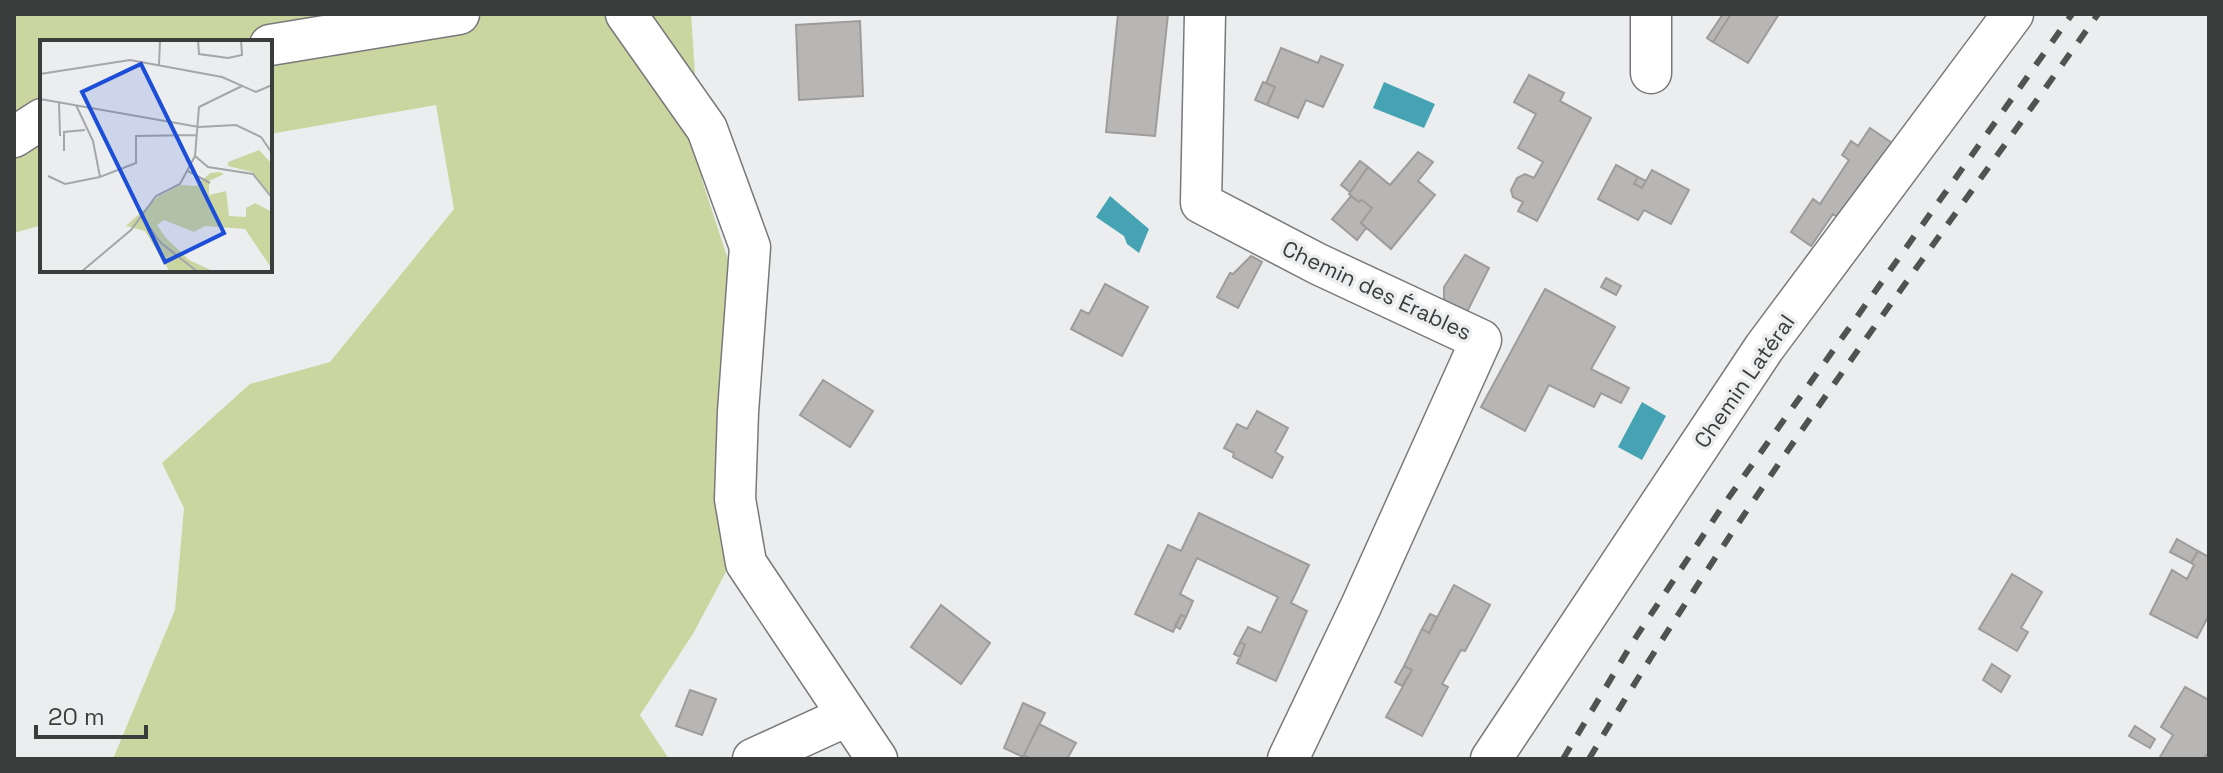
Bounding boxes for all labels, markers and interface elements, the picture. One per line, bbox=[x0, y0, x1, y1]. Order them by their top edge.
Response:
inset map bbox=[40, 40, 272, 272]
street label: Chemin des Érables bbox=[1278, 234, 1476, 346]
street label: Chemin Latéral bbox=[1688, 309, 1800, 453]
scale bar bbox=[36, 689, 146, 739]
text: 20 m bbox=[48, 701, 105, 732]

